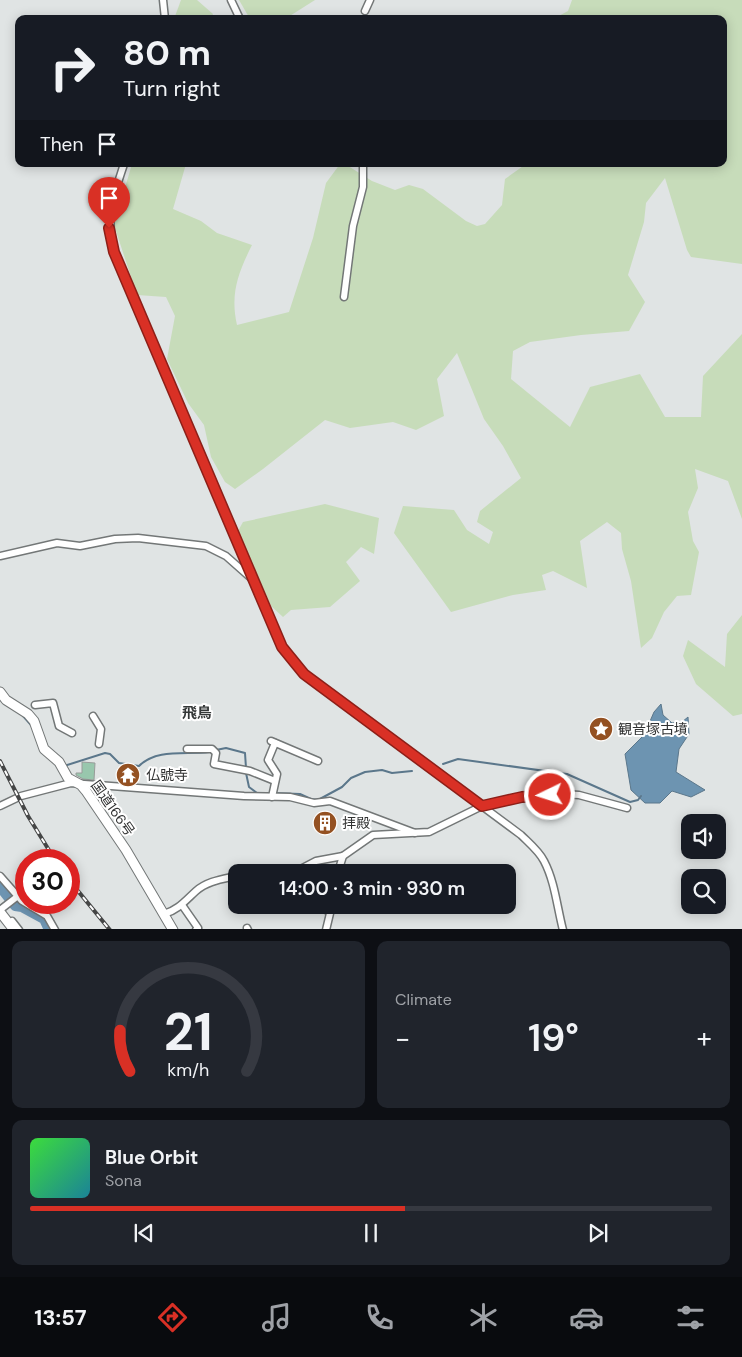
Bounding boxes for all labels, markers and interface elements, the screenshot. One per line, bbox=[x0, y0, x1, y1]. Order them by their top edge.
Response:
text: 80 m bbox=[123, 30, 211, 76]
icon: right bbox=[40, 35, 105, 100]
text: Turn right bbox=[123, 74, 220, 103]
icon: arrive bbox=[93, 130, 121, 158]
text: Then bbox=[40, 132, 83, 157]
pin bbox=[88, 177, 130, 228]
icon: arrive bbox=[95, 184, 123, 212]
district label: 飛鳥 bbox=[182, 703, 212, 723]
place icon: 観音塚古墳 bbox=[588, 716, 614, 742]
place label: 観音塚古墳 bbox=[618, 720, 688, 738]
temple icon: 仏號寺 bbox=[115, 762, 141, 788]
place label: 仏號寺 bbox=[146, 766, 188, 784]
position arrow bbox=[523, 768, 575, 820]
street label: 国道166号 bbox=[87, 777, 139, 839]
building icon: 拝殿 bbox=[312, 810, 338, 836]
place label: 拝殿 bbox=[342, 814, 370, 832]
map controls bbox=[681, 814, 726, 914]
button: sound bbox=[681, 814, 726, 859]
speed limit sign: 30 bbox=[15, 849, 80, 914]
button: search bbox=[681, 869, 726, 914]
text: 14:00 · 3 min · 930 m bbox=[279, 876, 465, 901]
text: Climate bbox=[395, 989, 452, 1010]
text: 21 bbox=[164, 998, 213, 1066]
text: 19° bbox=[528, 1013, 579, 1063]
text: − bbox=[395, 1020, 410, 1057]
text: + bbox=[697, 1020, 712, 1057]
text: km/h bbox=[167, 1058, 210, 1082]
text: Blue Orbit bbox=[105, 1145, 198, 1170]
text: Sona bbox=[105, 1170, 142, 1191]
icon: previous bbox=[130, 1219, 158, 1247]
icon: pause bbox=[357, 1219, 385, 1247]
icon: next bbox=[584, 1219, 612, 1247]
icon: directions bbox=[155, 1300, 190, 1335]
icon: music bbox=[259, 1300, 294, 1335]
icon: phone bbox=[362, 1300, 397, 1335]
icon: climate bbox=[466, 1300, 501, 1335]
icon: car bbox=[569, 1300, 604, 1335]
icon: filters bbox=[673, 1300, 708, 1335]
text: 13:57 bbox=[34, 1303, 86, 1332]

